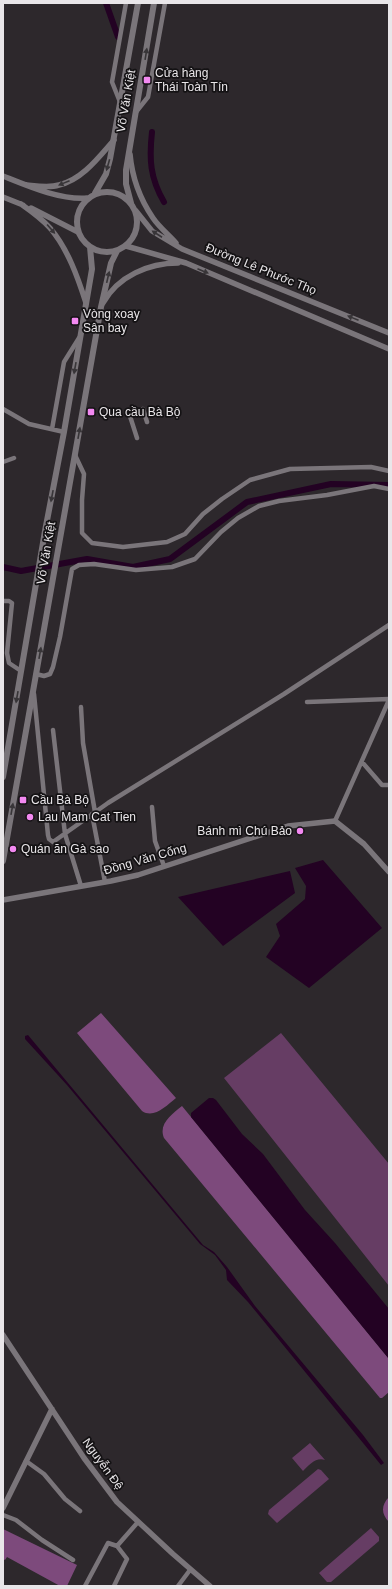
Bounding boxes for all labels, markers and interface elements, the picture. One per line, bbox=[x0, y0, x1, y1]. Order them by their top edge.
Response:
one-way arrow bbox=[143, 48, 149, 60]
place label: Cửa hàng Thái Toàn Tín bbox=[155, 66, 228, 94]
street label: Võ Văn Kiệt bbox=[114, 68, 139, 133]
marker: Cửa hàng Thái Toàn Tín bbox=[142, 75, 152, 85]
one-way arrow bbox=[105, 159, 111, 172]
one-way arrow bbox=[58, 180, 70, 186]
one-way arrow bbox=[46, 224, 55, 235]
one-way arrow bbox=[151, 230, 163, 237]
street label: Đường Lê Phước Thọ bbox=[204, 240, 319, 298]
one-way arrow bbox=[197, 268, 209, 274]
one-way arrow bbox=[105, 271, 111, 284]
place label: Vòng xoay Sân bay bbox=[83, 307, 140, 335]
one-way arrow bbox=[346, 315, 358, 321]
marker: Vòng xoay Sân bay bbox=[70, 316, 80, 326]
one-way arrow bbox=[72, 362, 78, 374]
place label: Qua cầu Bà Bộ bbox=[99, 405, 181, 419]
marker: Qua cầu Bà Bộ bbox=[86, 407, 96, 417]
one-way arrow bbox=[76, 427, 82, 439]
one-way arrow bbox=[48, 490, 54, 502]
street label: Võ Văn Kiệt bbox=[34, 520, 59, 585]
one-way arrow bbox=[37, 647, 43, 660]
one-way arrow bbox=[14, 691, 20, 703]
place label: Cầu Bà Bộ bbox=[31, 793, 89, 807]
marker: Cầu Bà Bộ bbox=[18, 795, 28, 805]
one-way arrow bbox=[9, 803, 15, 815]
place label: Lau Mam Cat Tien bbox=[38, 810, 136, 824]
marker: Lau Mam Cat Tien bbox=[25, 812, 35, 822]
place label: Bánh mì Chú Bảo bbox=[197, 824, 292, 838]
marker: Bánh mì Chú Bảo bbox=[295, 826, 305, 836]
street label: Đồng Văn Cống bbox=[102, 841, 188, 877]
place label: Quán ăn Gà sao bbox=[21, 842, 109, 856]
marker: Quán ăn Gà sao bbox=[8, 844, 18, 854]
street label: Nguyễn Đệ bbox=[80, 1435, 127, 1493]

